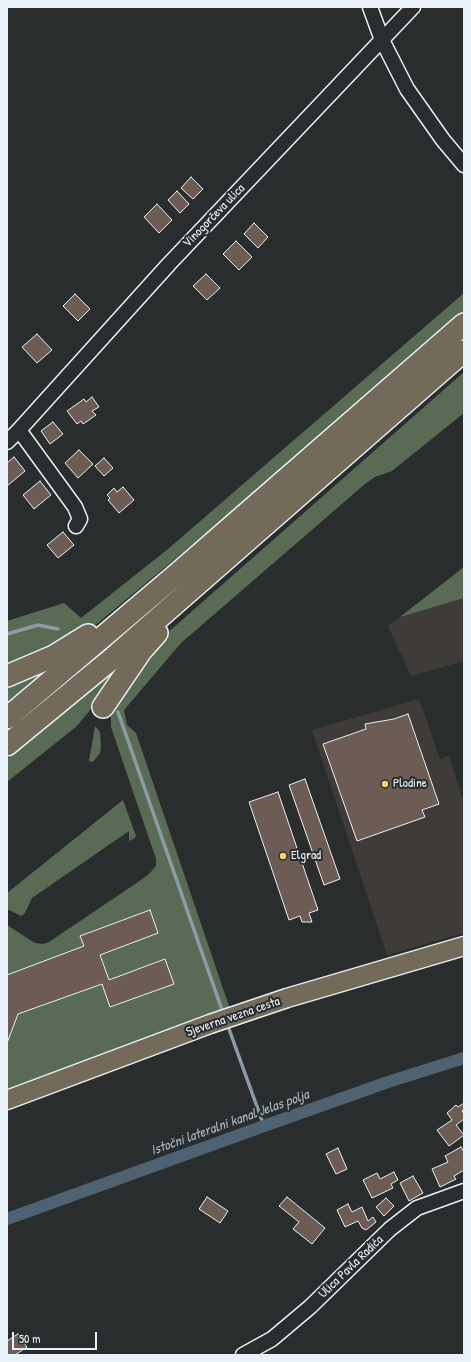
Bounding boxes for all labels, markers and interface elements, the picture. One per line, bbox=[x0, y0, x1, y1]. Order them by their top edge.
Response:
street label: Vinogorčeva ulica bbox=[180, 181, 248, 251]
place label: Plodine bbox=[393, 776, 427, 792]
marker: Plodine bbox=[380, 779, 390, 789]
place label: Elgrad bbox=[291, 848, 321, 864]
marker: Elgrad bbox=[278, 851, 288, 861]
street label: Sjeverna vezna cesta bbox=[184, 994, 282, 1040]
water label: Istočni lateralni kanal Jelas polja bbox=[149, 1087, 311, 1159]
street label: Ulica Pavla Radića bbox=[315, 1232, 387, 1302]
scale bar bbox=[14, 1324, 99, 1350]
text: 50 m bbox=[19, 1330, 40, 1347]

